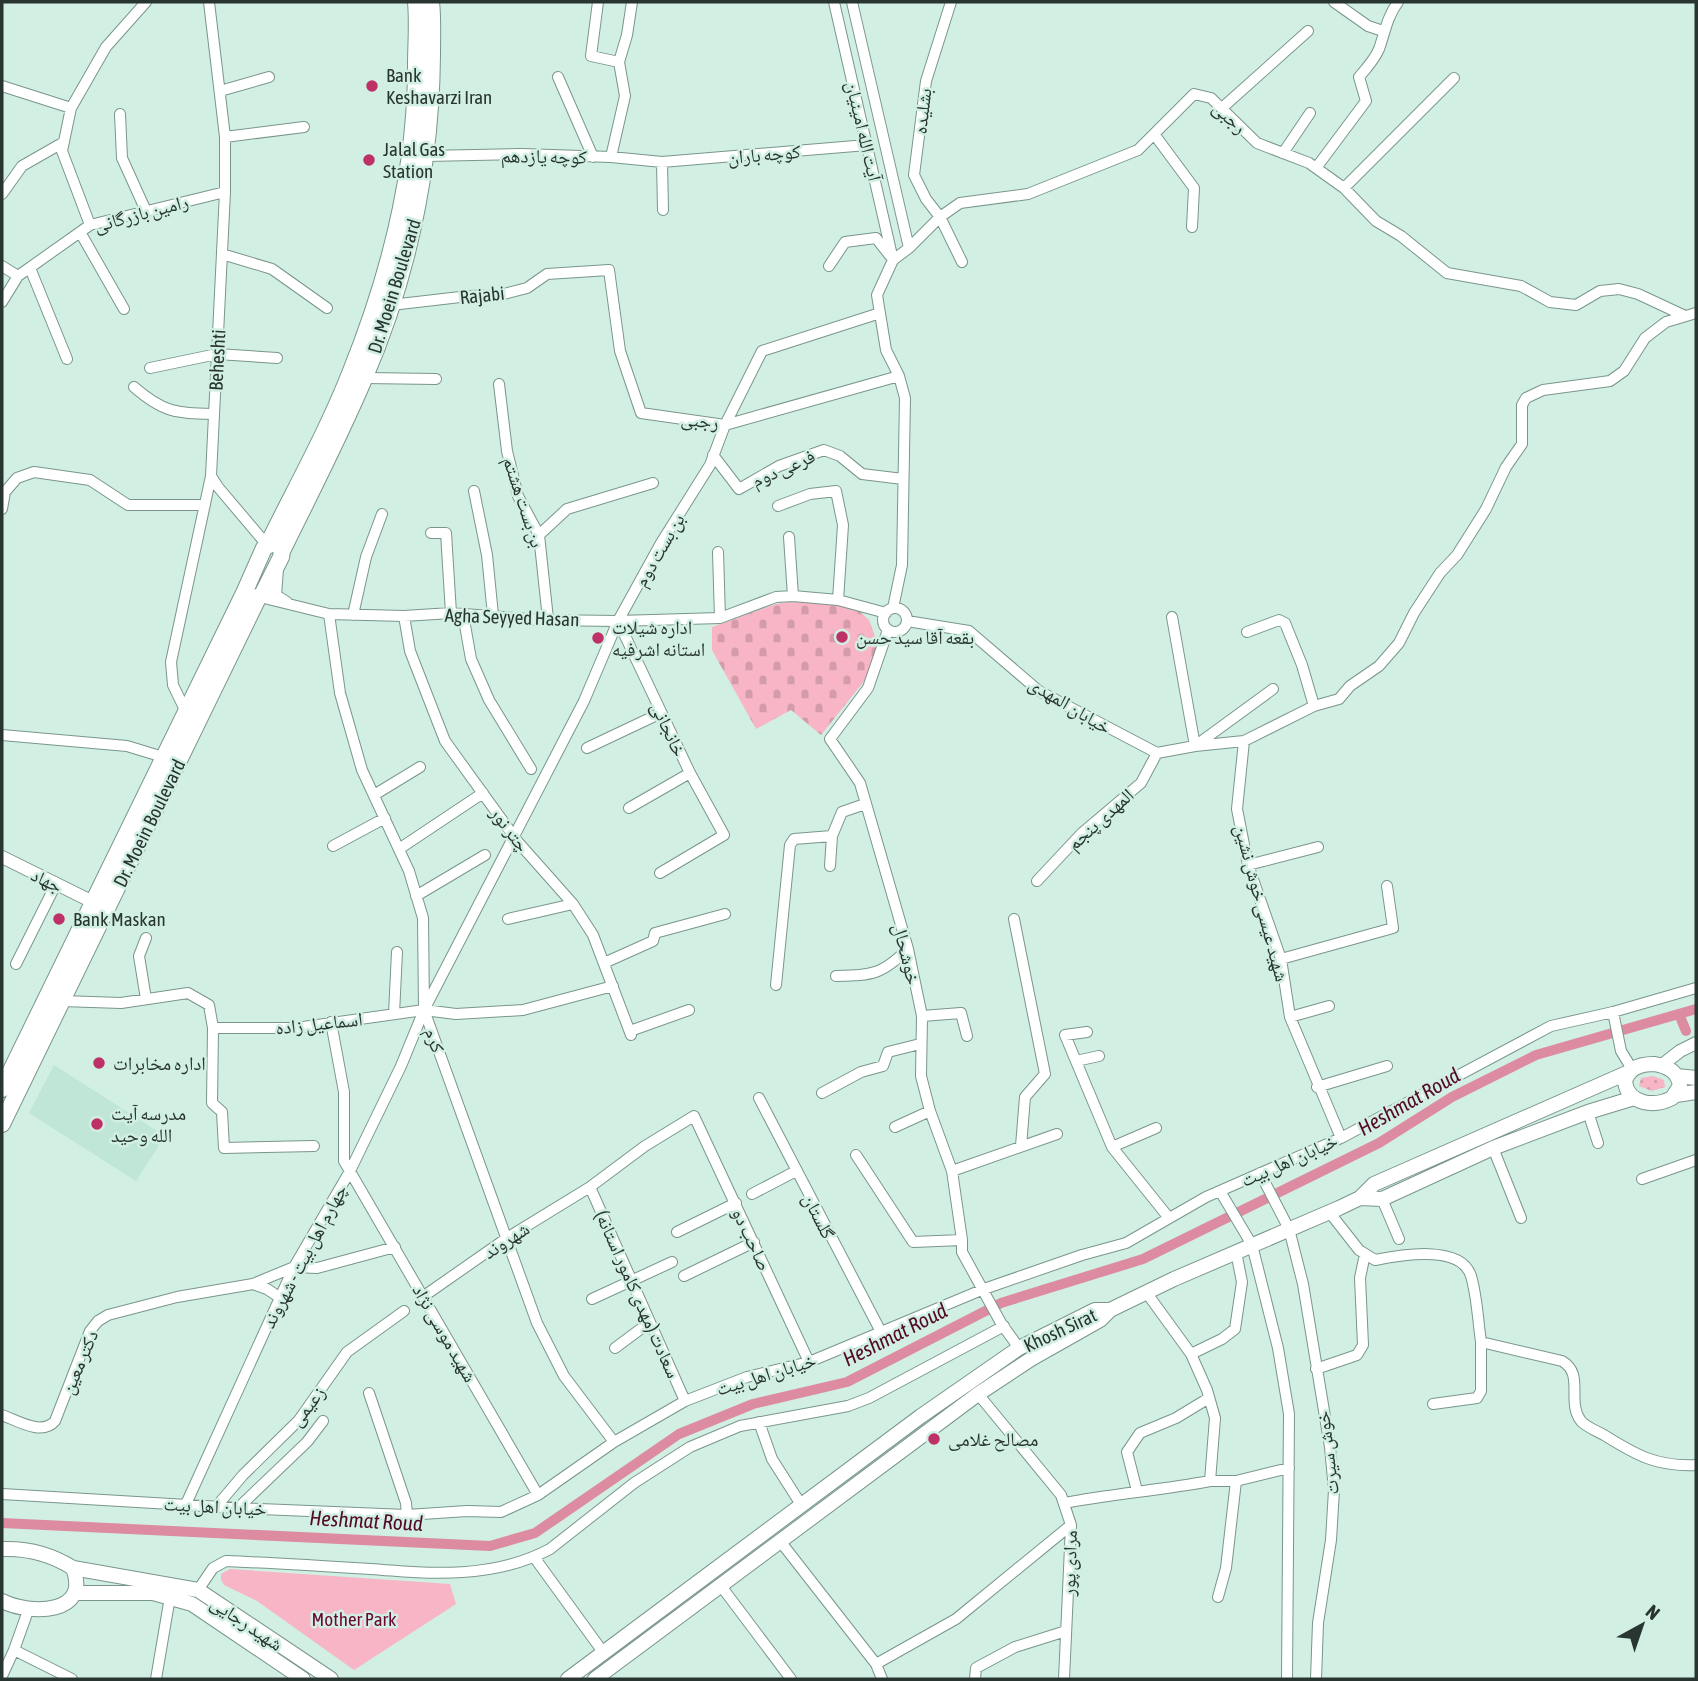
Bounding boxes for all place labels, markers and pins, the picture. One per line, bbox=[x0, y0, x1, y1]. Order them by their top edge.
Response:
place label: Bank Keshavarzi Iran bbox=[386, 64, 492, 108]
marker: Bank Keshavarzi Iran bbox=[364, 78, 380, 94]
place label: Jalal Gas Station bbox=[383, 138, 445, 182]
marker: Jalal Gas Station bbox=[361, 152, 377, 168]
place label: اداره شیلات استانه اشرفیه bbox=[612, 616, 705, 661]
place label: بقعه آقا سید حسن bbox=[856, 626, 974, 649]
marker: بقعه آقا سید حسن bbox=[834, 629, 850, 645]
marker: اداره شیلات استانه اشرفیه bbox=[590, 630, 606, 646]
place label: Bank Maskan bbox=[73, 908, 166, 930]
marker: Bank Maskan bbox=[51, 911, 67, 927]
place label: اداره مخابرات bbox=[113, 1052, 206, 1075]
marker: اداره مخابرات bbox=[91, 1055, 107, 1071]
place label: مدرسه آیت الله وحید bbox=[111, 1102, 186, 1147]
marker: مدرسه آیت الله وحید bbox=[89, 1116, 105, 1132]
place label: مصالح غلامی bbox=[948, 1428, 1038, 1452]
marker: مصالح غلامی bbox=[926, 1431, 942, 1447]

